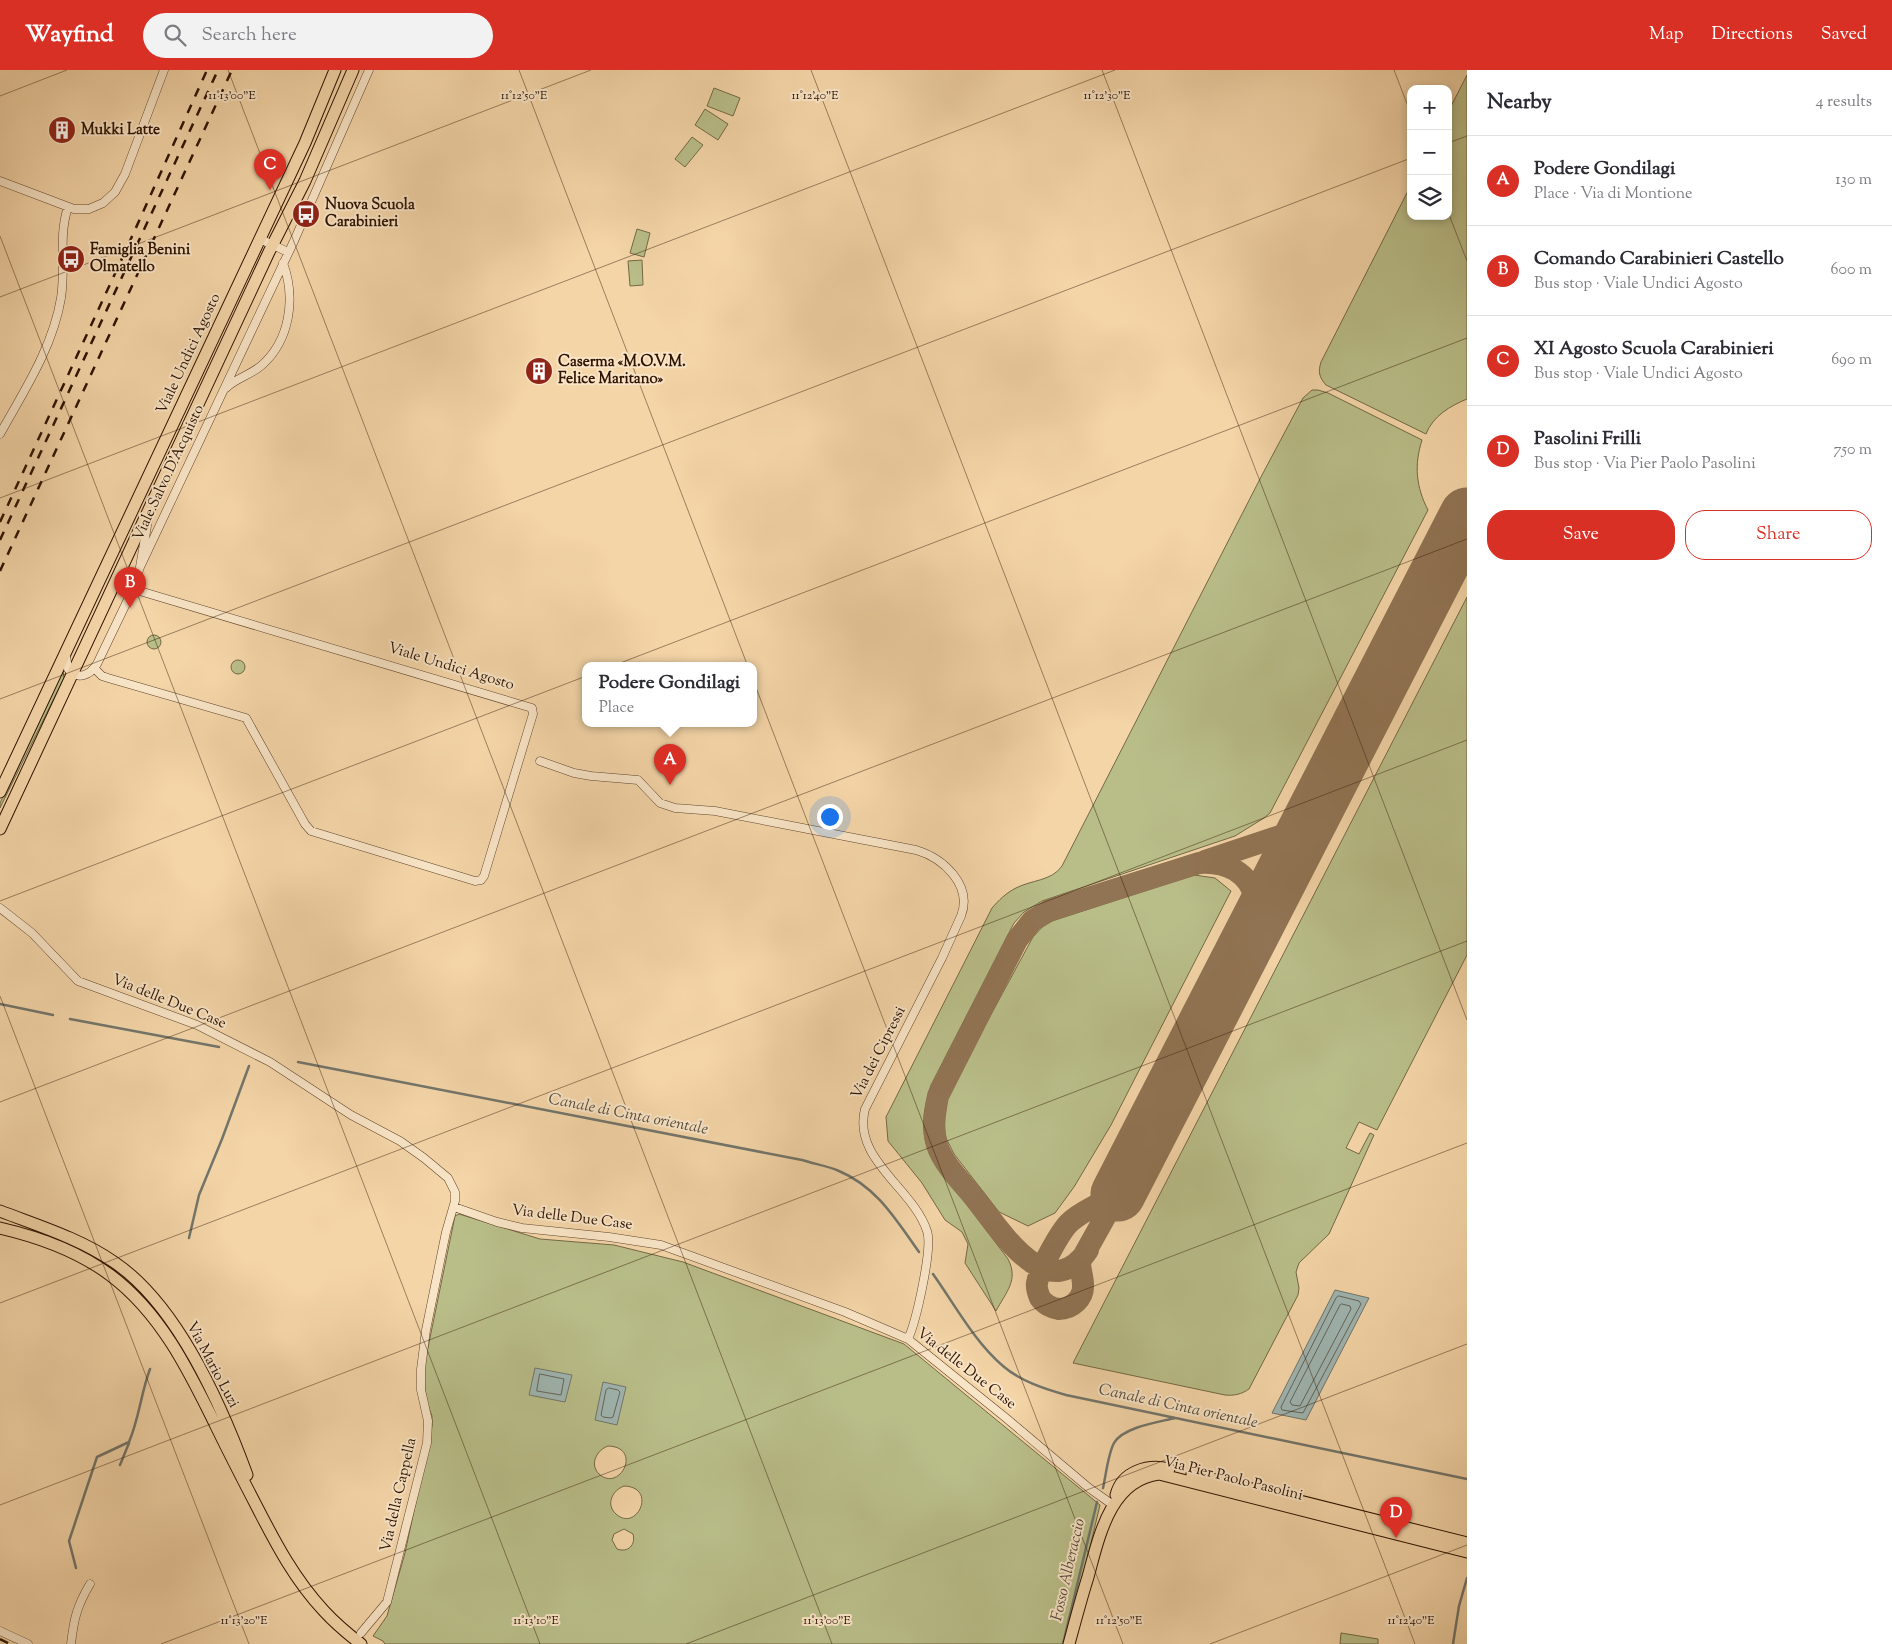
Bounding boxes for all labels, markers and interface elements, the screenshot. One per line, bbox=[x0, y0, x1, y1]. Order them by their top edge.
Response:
search box bbox=[143, 13, 493, 58]
text: Wayfind bbox=[25, 18, 113, 52]
icon: search bbox=[161, 21, 189, 49]
text: Search here bbox=[201, 22, 297, 49]
text: Map bbox=[1649, 22, 1684, 48]
text: Directions bbox=[1712, 22, 1793, 48]
text: Saved bbox=[1821, 22, 1867, 48]
map controls bbox=[1407, 85, 1452, 220]
button: + bbox=[1407, 85, 1452, 130]
text: 11°13'00"E bbox=[208, 87, 256, 105]
text: 11°12'50"E bbox=[501, 87, 548, 105]
text: 11°12'40"E bbox=[791, 87, 839, 105]
text: 11°12'30"E bbox=[1083, 87, 1131, 105]
text: Nearby bbox=[1487, 88, 1552, 118]
text: 4 results bbox=[1816, 91, 1872, 114]
building icon: Mukki Latte bbox=[47, 115, 77, 145]
place label: Mukki Latte bbox=[81, 120, 160, 141]
button: − bbox=[1407, 130, 1452, 175]
pin: C bbox=[254, 149, 286, 190]
text: Podere Gondilagi bbox=[1534, 156, 1675, 183]
text: A bbox=[1497, 169, 1510, 192]
text: 130 m bbox=[1835, 169, 1872, 192]
button: layers bbox=[1407, 175, 1452, 220]
text: Place · Via di Montione bbox=[1534, 183, 1692, 206]
place label: Nuova Scuola Carabinieri bbox=[325, 195, 415, 233]
bus stop icon: Nuova Scuola Carabinieri bbox=[291, 199, 321, 229]
place label: Famiglia Benini Olmatello bbox=[90, 240, 191, 278]
bus stop icon: Famiglia Benini Olmatello bbox=[56, 244, 86, 274]
text: Comando Carabinieri Castello bbox=[1534, 246, 1784, 273]
text: B bbox=[1498, 259, 1508, 282]
text: 600 m bbox=[1830, 259, 1872, 282]
text: Bus stop · Viale Undici Agosto bbox=[1534, 273, 1743, 296]
street label: Viale Undici Agosto bbox=[152, 290, 226, 418]
text: XI Agosto Scuola Carabinieri bbox=[1534, 336, 1774, 363]
text: C bbox=[1497, 349, 1509, 372]
text: 690 m bbox=[1831, 349, 1872, 372]
place label: Caserma «M.O.V.M. Felice Maritano» bbox=[558, 352, 686, 390]
building icon: Caserma «M.O.V.M. Felice Maritano» bbox=[524, 356, 554, 386]
text: Bus stop · Viale Undici Agosto bbox=[1534, 363, 1743, 386]
street label: Viale Salvo D'Acquisto bbox=[128, 401, 210, 545]
text: Pasolini Frilli bbox=[1534, 426, 1641, 453]
text: D bbox=[1497, 439, 1509, 462]
text: 750 m bbox=[1833, 439, 1872, 462]
text: Bus stop · Via Pier Paolo Pasolini bbox=[1534, 453, 1756, 476]
button: Save bbox=[1487, 510, 1675, 560]
button: Share bbox=[1685, 510, 1872, 560]
pin: B bbox=[114, 567, 146, 608]
street label: Viale Undici Agosto bbox=[385, 638, 517, 696]
popup bbox=[582, 662, 757, 727]
text: Podere Gondilagi bbox=[599, 670, 740, 697]
text: Place bbox=[599, 697, 634, 720]
pin: A bbox=[654, 744, 686, 785]
your location bbox=[817, 804, 843, 830]
street label: Via delle Due Case bbox=[109, 969, 229, 1035]
street label: Via dei Cipressi bbox=[847, 1003, 911, 1103]
water label: Canale di Cinta orientale bbox=[546, 1088, 710, 1142]
street label: Via delle Due Case bbox=[510, 1200, 634, 1236]
street label: Via Mario Luzi bbox=[180, 1318, 244, 1412]
street label: Via delle Due Case bbox=[912, 1323, 1020, 1415]
water label: Canale di Cinta orientale bbox=[1096, 1379, 1260, 1435]
street label: Via della Cappella bbox=[376, 1436, 422, 1554]
street label: Via Pier Paolo Pasolini bbox=[1161, 1451, 1305, 1507]
pin: D bbox=[1380, 1497, 1412, 1538]
water label: Fosso Alberaccio bbox=[1046, 1516, 1092, 1624]
text: 11°13'20"E bbox=[220, 1612, 268, 1630]
text: 11°13'10"E bbox=[513, 1612, 560, 1630]
text: 11°13'00"E bbox=[803, 1612, 851, 1630]
text: 11°12'50"E bbox=[1096, 1612, 1143, 1630]
text: 11°12'40"E bbox=[1387, 1612, 1435, 1630]

